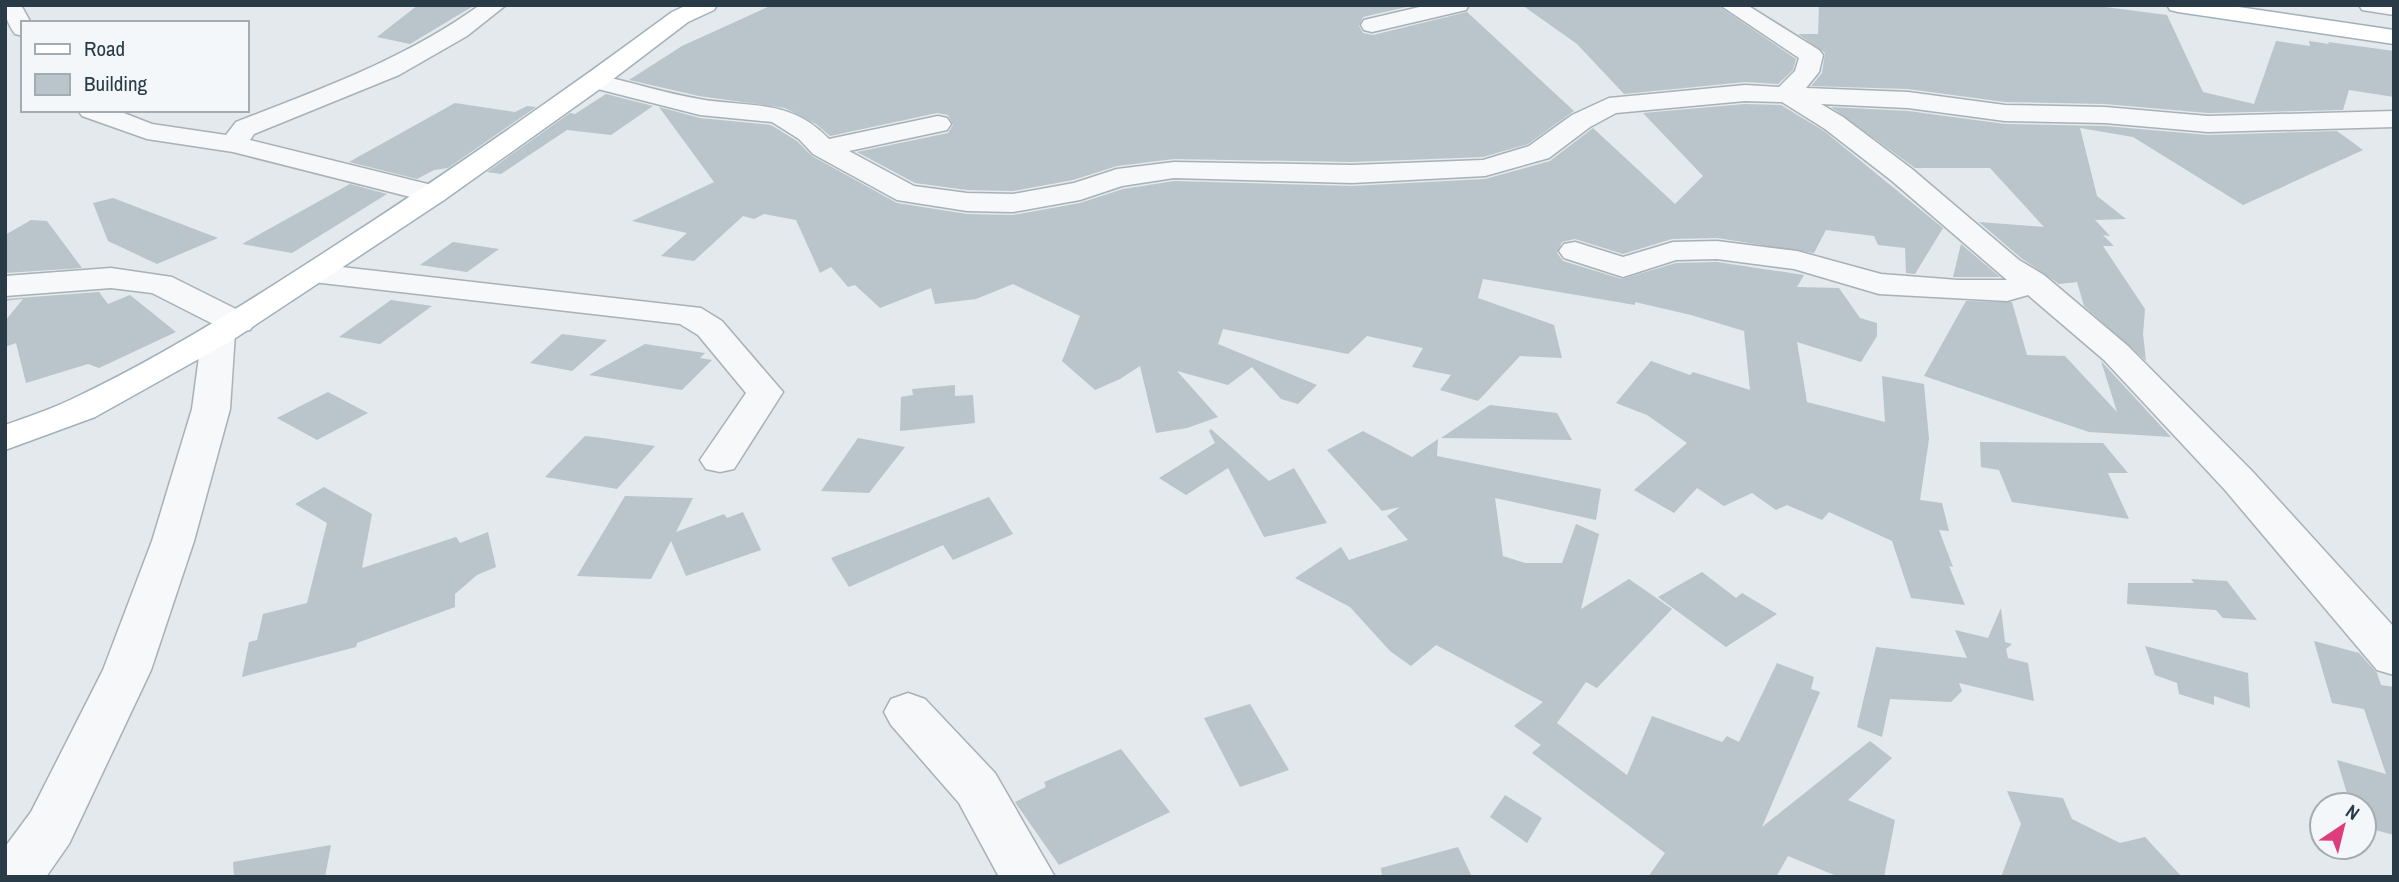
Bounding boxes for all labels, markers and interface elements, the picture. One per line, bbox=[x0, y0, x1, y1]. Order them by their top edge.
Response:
legend bbox=[21, 21, 248, 112]
text: Road bbox=[84, 34, 125, 63]
text: Building bbox=[84, 69, 148, 98]
north arrow bbox=[2308, 791, 2378, 861]
text: N bbox=[2341, 798, 2365, 826]

